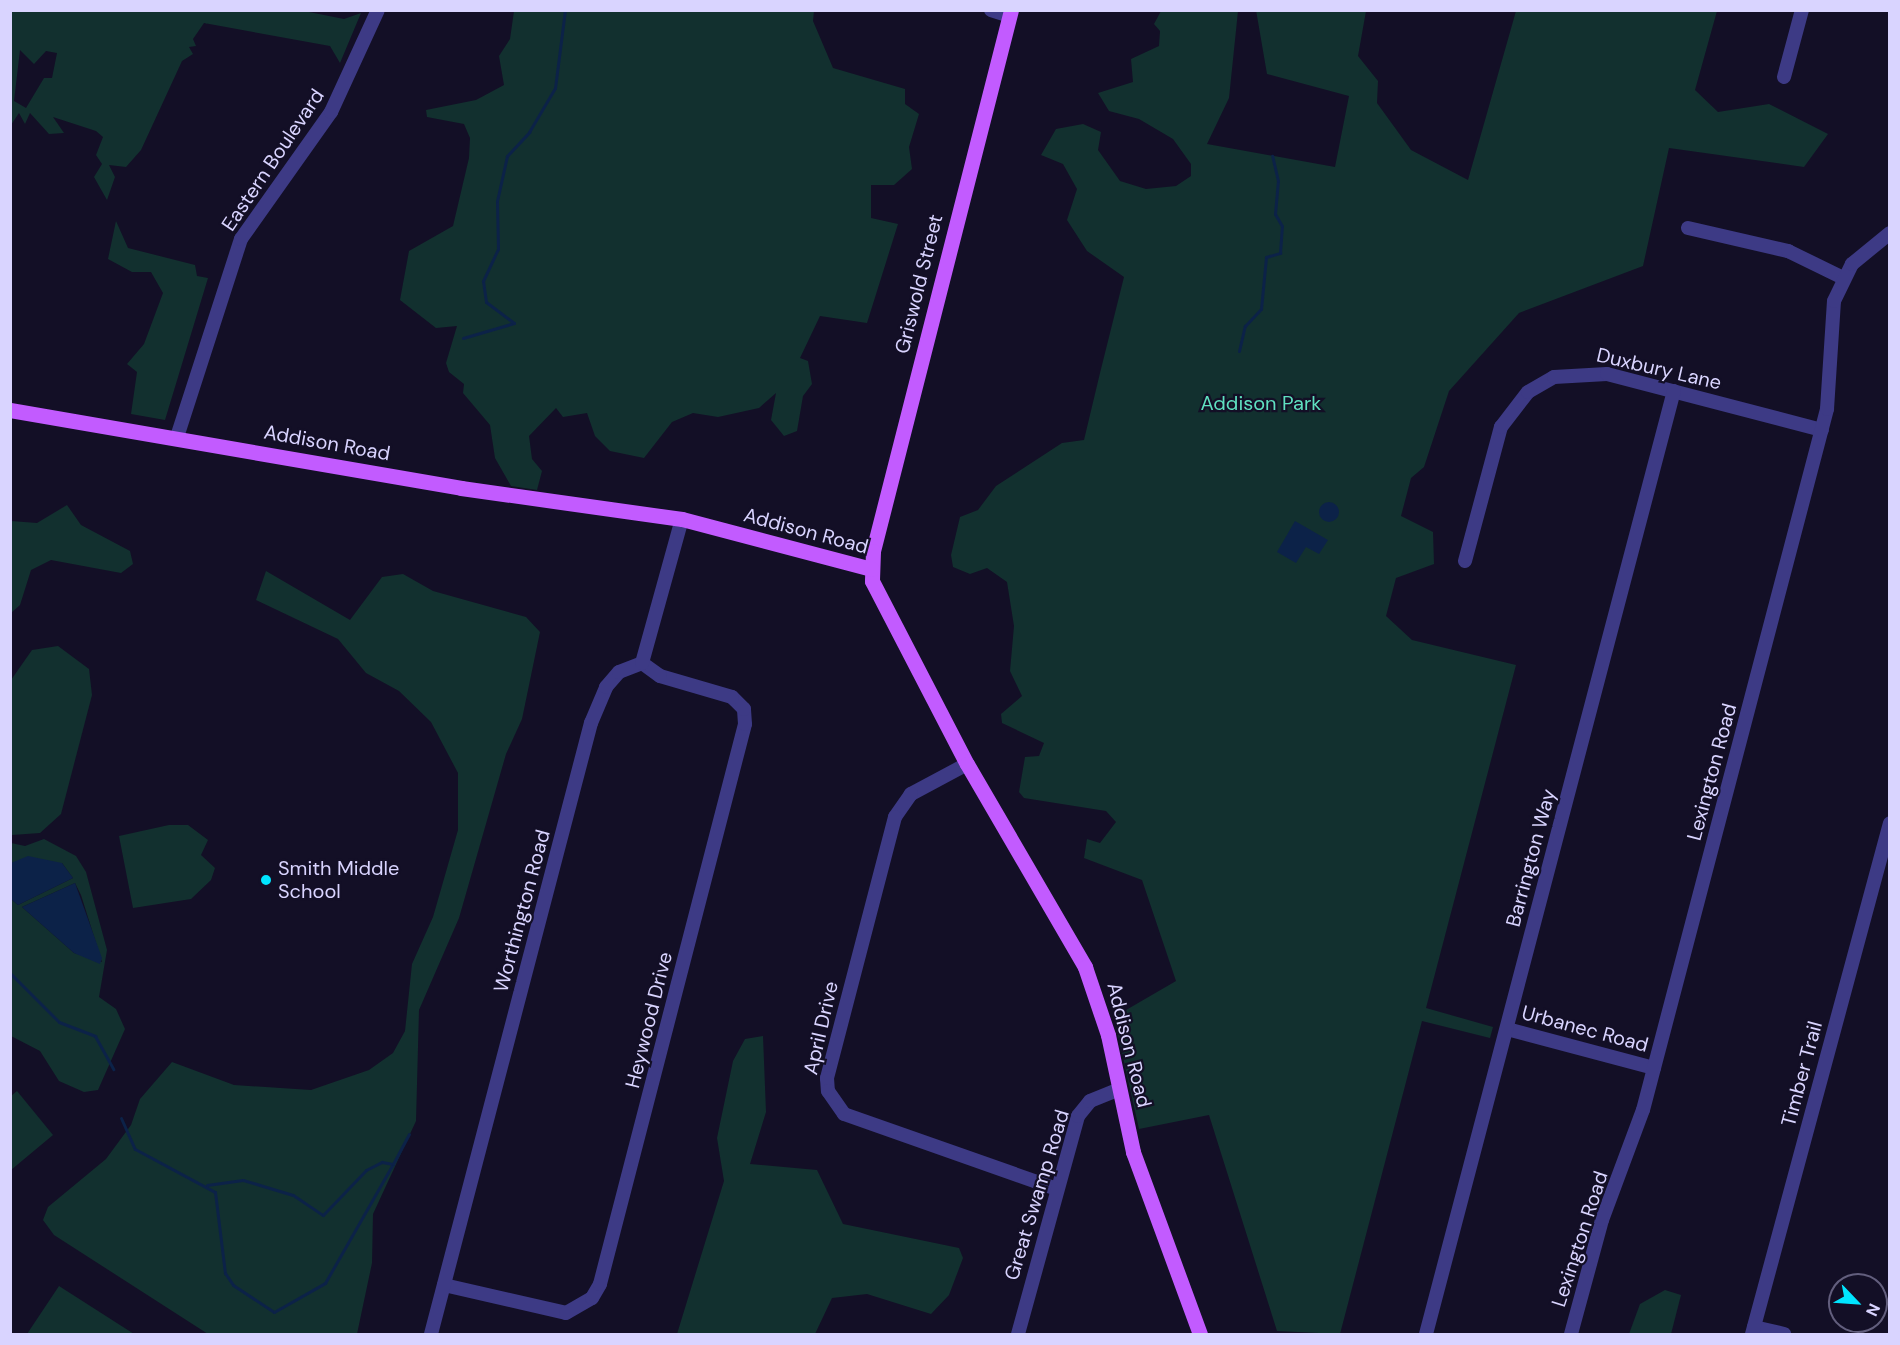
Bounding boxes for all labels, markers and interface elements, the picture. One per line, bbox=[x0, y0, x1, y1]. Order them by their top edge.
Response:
street label: Eastern Boulevard bbox=[217, 84, 329, 236]
street label: Griswold Street bbox=[890, 212, 948, 356]
street label: Duxbury Lane bbox=[1594, 343, 1724, 395]
park label: Addison Park bbox=[1201, 391, 1321, 415]
street label: Addison Road bbox=[262, 420, 392, 466]
street label: Addison Road bbox=[741, 503, 871, 559]
street label: Lexington Road bbox=[1682, 701, 1742, 843]
street label: Barrington Way bbox=[1501, 787, 1561, 929]
street label: Worthington Road bbox=[489, 827, 555, 995]
place label: Smith Middle School bbox=[278, 856, 399, 903]
marker: Smith Middle School bbox=[259, 873, 273, 887]
street label: Heywood Drive bbox=[620, 949, 678, 1091]
street label: April Drive bbox=[799, 979, 843, 1077]
street label: Addison Road bbox=[1102, 980, 1156, 1110]
street label: Urbanec Road bbox=[1519, 1001, 1651, 1057]
street label: Timber Trail bbox=[1776, 1019, 1828, 1129]
street label: Great Swamp Road bbox=[1000, 1107, 1074, 1283]
street label: Lexington Road bbox=[1547, 1168, 1613, 1310]
north arrow bbox=[1828, 1273, 1888, 1333]
text: N bbox=[1861, 1300, 1885, 1320]

